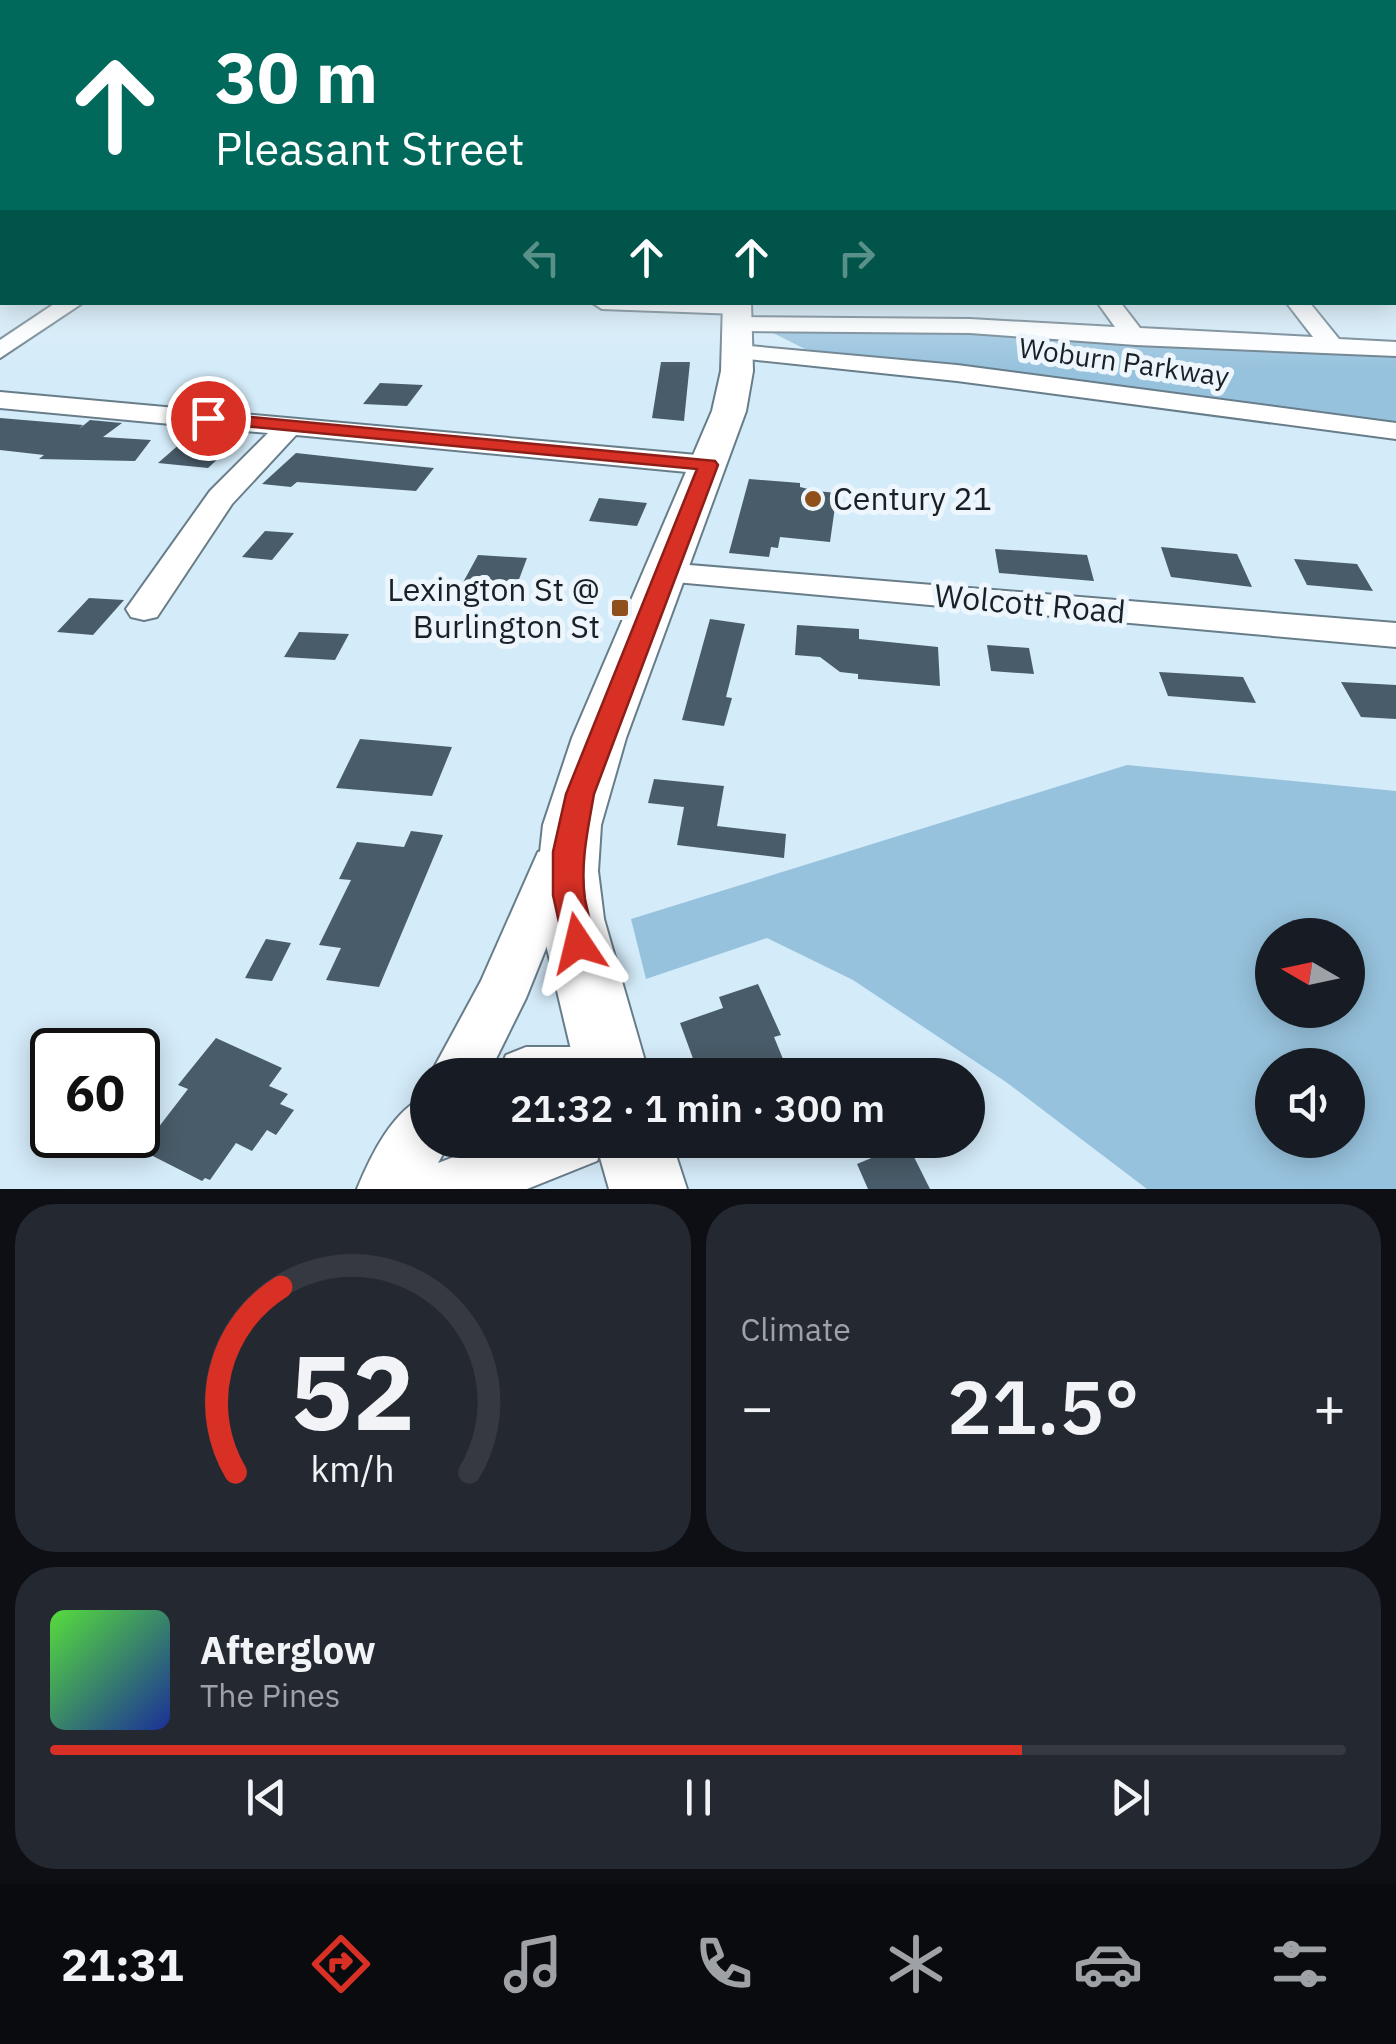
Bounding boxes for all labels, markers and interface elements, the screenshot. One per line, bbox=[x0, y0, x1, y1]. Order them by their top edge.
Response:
text: 30 m bbox=[215, 31, 378, 122]
icon: ahead bbox=[50, 40, 180, 170]
text: Pleasant Street bbox=[215, 119, 525, 177]
icon: left bbox=[514, 230, 569, 285]
icon: ahead bbox=[619, 230, 674, 285]
icon: ahead bbox=[724, 230, 779, 285]
icon: right bbox=[829, 230, 884, 285]
street label: Woburn Parkway bbox=[1017, 328, 1232, 395]
pin bbox=[166, 376, 251, 461]
icon: arrive bbox=[181, 391, 236, 446]
place label: Century 21 bbox=[833, 477, 992, 519]
marker: Century 21 bbox=[802, 488, 824, 510]
place label: Lexington St @ Burlington St bbox=[387, 568, 600, 647]
street label: Wolcott Road bbox=[933, 574, 1127, 632]
marker: Lexington St @ Burlington St bbox=[609, 597, 631, 619]
position arrow bbox=[526, 891, 630, 995]
north arrow bbox=[1255, 918, 1365, 1028]
map controls bbox=[1255, 918, 1365, 1158]
speed limit sign: 60 bbox=[30, 1028, 160, 1158]
button: sound bbox=[1255, 1048, 1365, 1158]
text: 21:32 · 1 min · 300 m bbox=[510, 1083, 885, 1132]
text: Climate bbox=[741, 1308, 851, 1350]
text: 52 bbox=[290, 1323, 415, 1459]
text: 21.5° bbox=[947, 1357, 1140, 1455]
text: − bbox=[741, 1371, 774, 1442]
text: + bbox=[1313, 1371, 1346, 1442]
text: km/h bbox=[311, 1445, 395, 1492]
text: Afterglow bbox=[200, 1625, 376, 1674]
text: The Pines bbox=[200, 1674, 340, 1716]
icon: previous bbox=[239, 1770, 294, 1825]
icon: pause bbox=[671, 1770, 726, 1825]
icon: next bbox=[1103, 1770, 1158, 1825]
icon: directions bbox=[306, 1929, 376, 1999]
icon: music bbox=[498, 1929, 568, 1999]
icon: phone bbox=[689, 1929, 759, 1999]
icon: climate bbox=[881, 1929, 951, 1999]
icon: car bbox=[1073, 1929, 1143, 1999]
icon: filters bbox=[1265, 1929, 1335, 1999]
text: 21:31 bbox=[61, 1935, 184, 1993]

